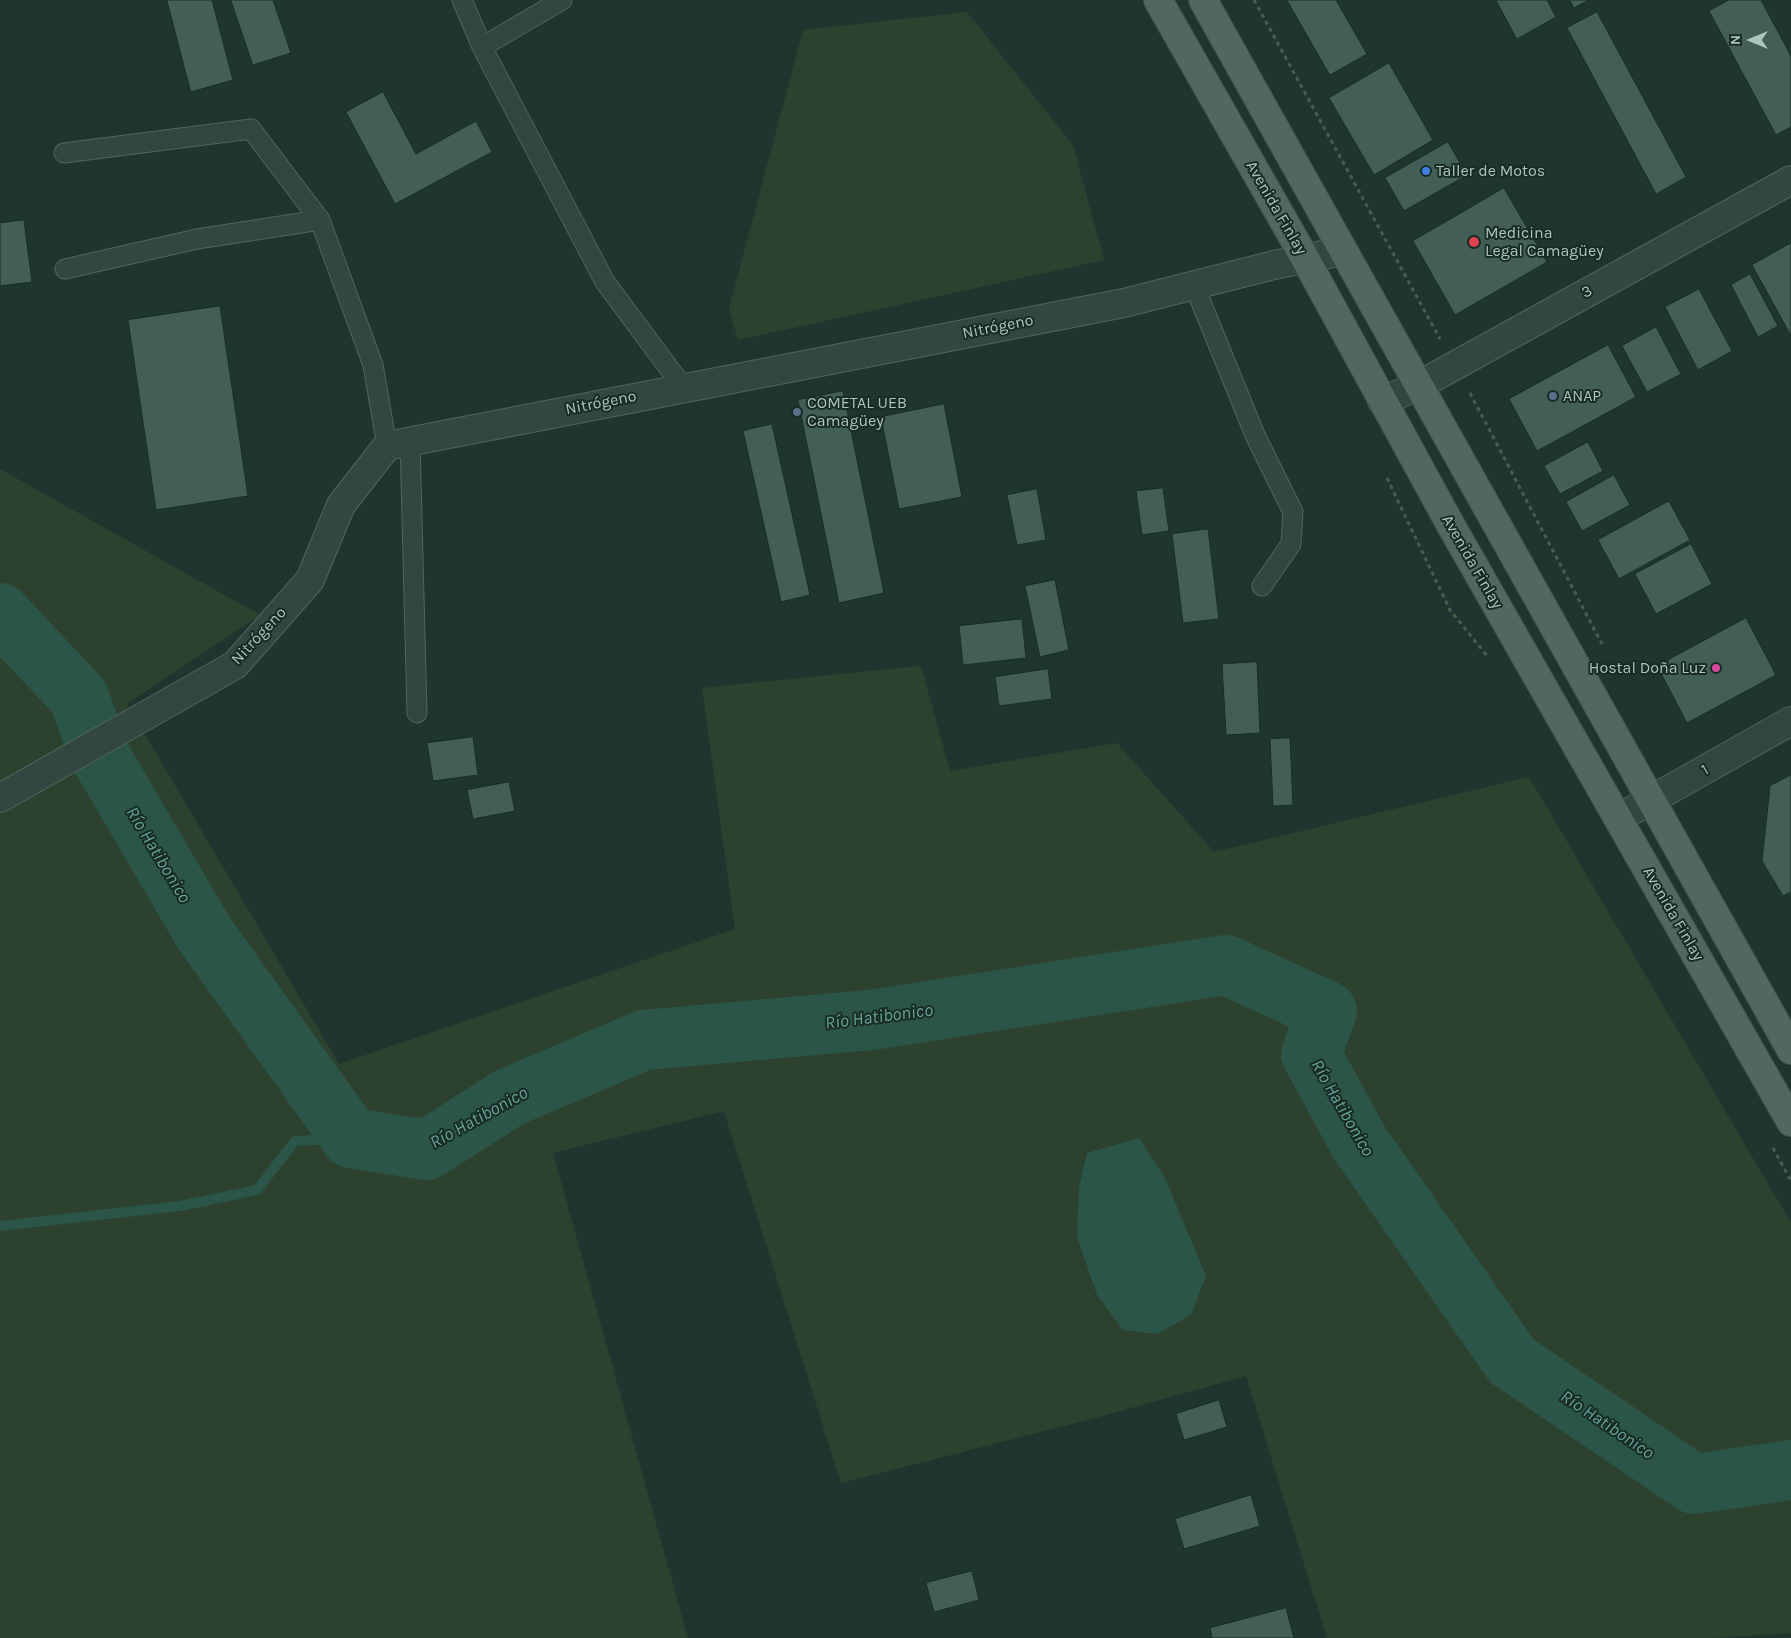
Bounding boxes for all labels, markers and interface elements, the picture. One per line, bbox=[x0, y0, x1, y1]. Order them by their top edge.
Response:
north arrow bbox=[1726, 15, 1776, 65]
text: N bbox=[1727, 35, 1744, 45]
street label: Avenida Finlay bbox=[1241, 158, 1311, 258]
place label: Taller de Motos bbox=[1436, 161, 1545, 181]
marker: Taller de Motos bbox=[1420, 165, 1432, 177]
place label: Medicina Legal Camagüey bbox=[1485, 223, 1604, 261]
marker: Medicina Legal Camagüey bbox=[1467, 235, 1481, 249]
street label: 3 bbox=[1578, 281, 1596, 303]
street label: Nitrógeno bbox=[961, 311, 1035, 343]
place label: ANAP bbox=[1563, 386, 1601, 406]
street label: Nitrógeno bbox=[564, 387, 638, 419]
marker: ANAP bbox=[1547, 390, 1559, 402]
place label: COMETAL UEB Camagüey bbox=[807, 393, 907, 431]
marker: COMETAL UEB Camagüey bbox=[791, 406, 803, 418]
street label: Avenida Finlay bbox=[1437, 512, 1507, 612]
street label: Nitrógeno bbox=[227, 603, 291, 669]
place label: Hostal Doña Luz bbox=[1589, 658, 1706, 678]
marker: Hostal Doña Luz bbox=[1710, 662, 1722, 674]
street label: 1 bbox=[1698, 760, 1712, 780]
water label: Río Hatibonico bbox=[121, 803, 195, 907]
street label: Avenida Finlay bbox=[1638, 864, 1708, 964]
water label: Río Hatibonico bbox=[824, 1000, 934, 1034]
water label: Río Hatibonico bbox=[1306, 1056, 1378, 1160]
water label: Río Hatibonico bbox=[426, 1082, 532, 1154]
water label: Río Hatibonico bbox=[1556, 1386, 1658, 1464]

